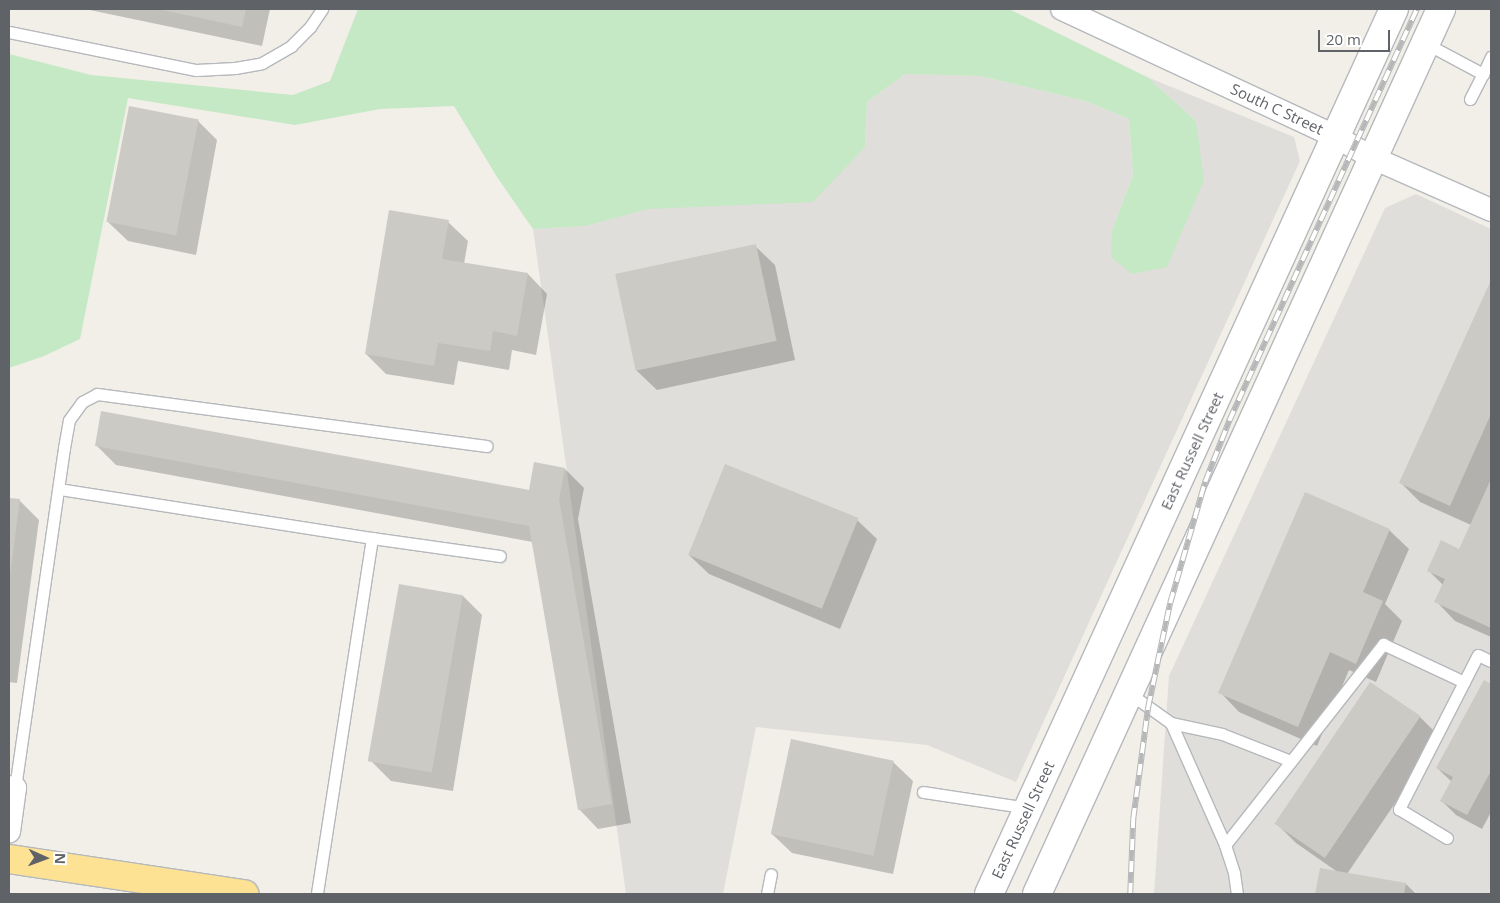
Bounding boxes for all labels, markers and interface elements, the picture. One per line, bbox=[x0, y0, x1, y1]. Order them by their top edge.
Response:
scale bar bbox=[1320, 20, 1392, 52]
text: 20 m bbox=[1326, 29, 1361, 49]
street label: South C Street bbox=[1228, 80, 1326, 138]
street label: East Russell Street bbox=[1157, 389, 1227, 513]
street label: East Russell Street bbox=[988, 758, 1058, 882]
north arrow bbox=[20, 833, 70, 883]
text: N bbox=[51, 853, 70, 865]

